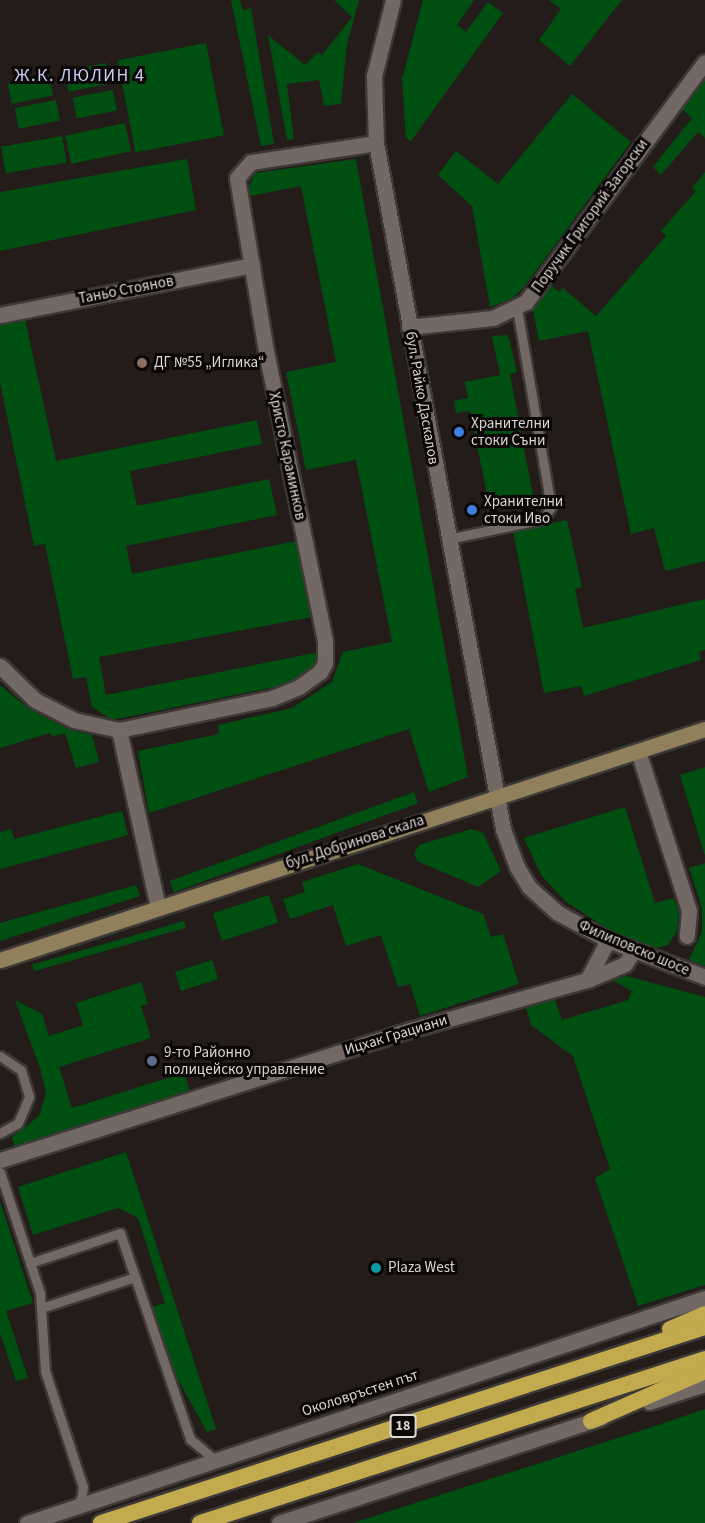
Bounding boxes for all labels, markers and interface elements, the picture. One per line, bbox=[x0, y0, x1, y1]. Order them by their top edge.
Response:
district label: Ж.К. ЛЮЛИН 4 bbox=[15, 65, 145, 87]
street label: Поручик Григорий Загорски bbox=[528, 136, 652, 296]
street label: Таньо Стоянов bbox=[77, 272, 175, 308]
street label: бул. Райко Даскалов bbox=[401, 330, 443, 466]
place label: ДГ №55 „Иглика“ bbox=[154, 354, 264, 372]
marker: ДГ №55 „Иглика“ bbox=[135, 356, 149, 370]
street label: Христо Караминков bbox=[265, 390, 309, 522]
place label: Хранителни стоки Съни bbox=[471, 414, 550, 449]
marker: Хранителни стоки Съни bbox=[452, 425, 466, 439]
place label: Хранителни стоки Иво bbox=[484, 492, 563, 527]
marker: Хранителни стоки Иво bbox=[465, 503, 479, 517]
street label: бул. Добринова скала bbox=[284, 811, 426, 873]
street label: Филиповско шосе bbox=[576, 917, 692, 979]
street label: Ицхак Грациани bbox=[343, 1011, 449, 1059]
place label: 9-то Районно полицейско управление bbox=[164, 1043, 325, 1078]
marker: 9-то Районно полицейско управление bbox=[145, 1054, 159, 1068]
place label: Plaza West bbox=[388, 1259, 455, 1277]
marker: Plaza West bbox=[369, 1261, 383, 1275]
street label: Околовръстен път bbox=[300, 1366, 420, 1420]
road number: 18 bbox=[390, 1415, 416, 1437]

